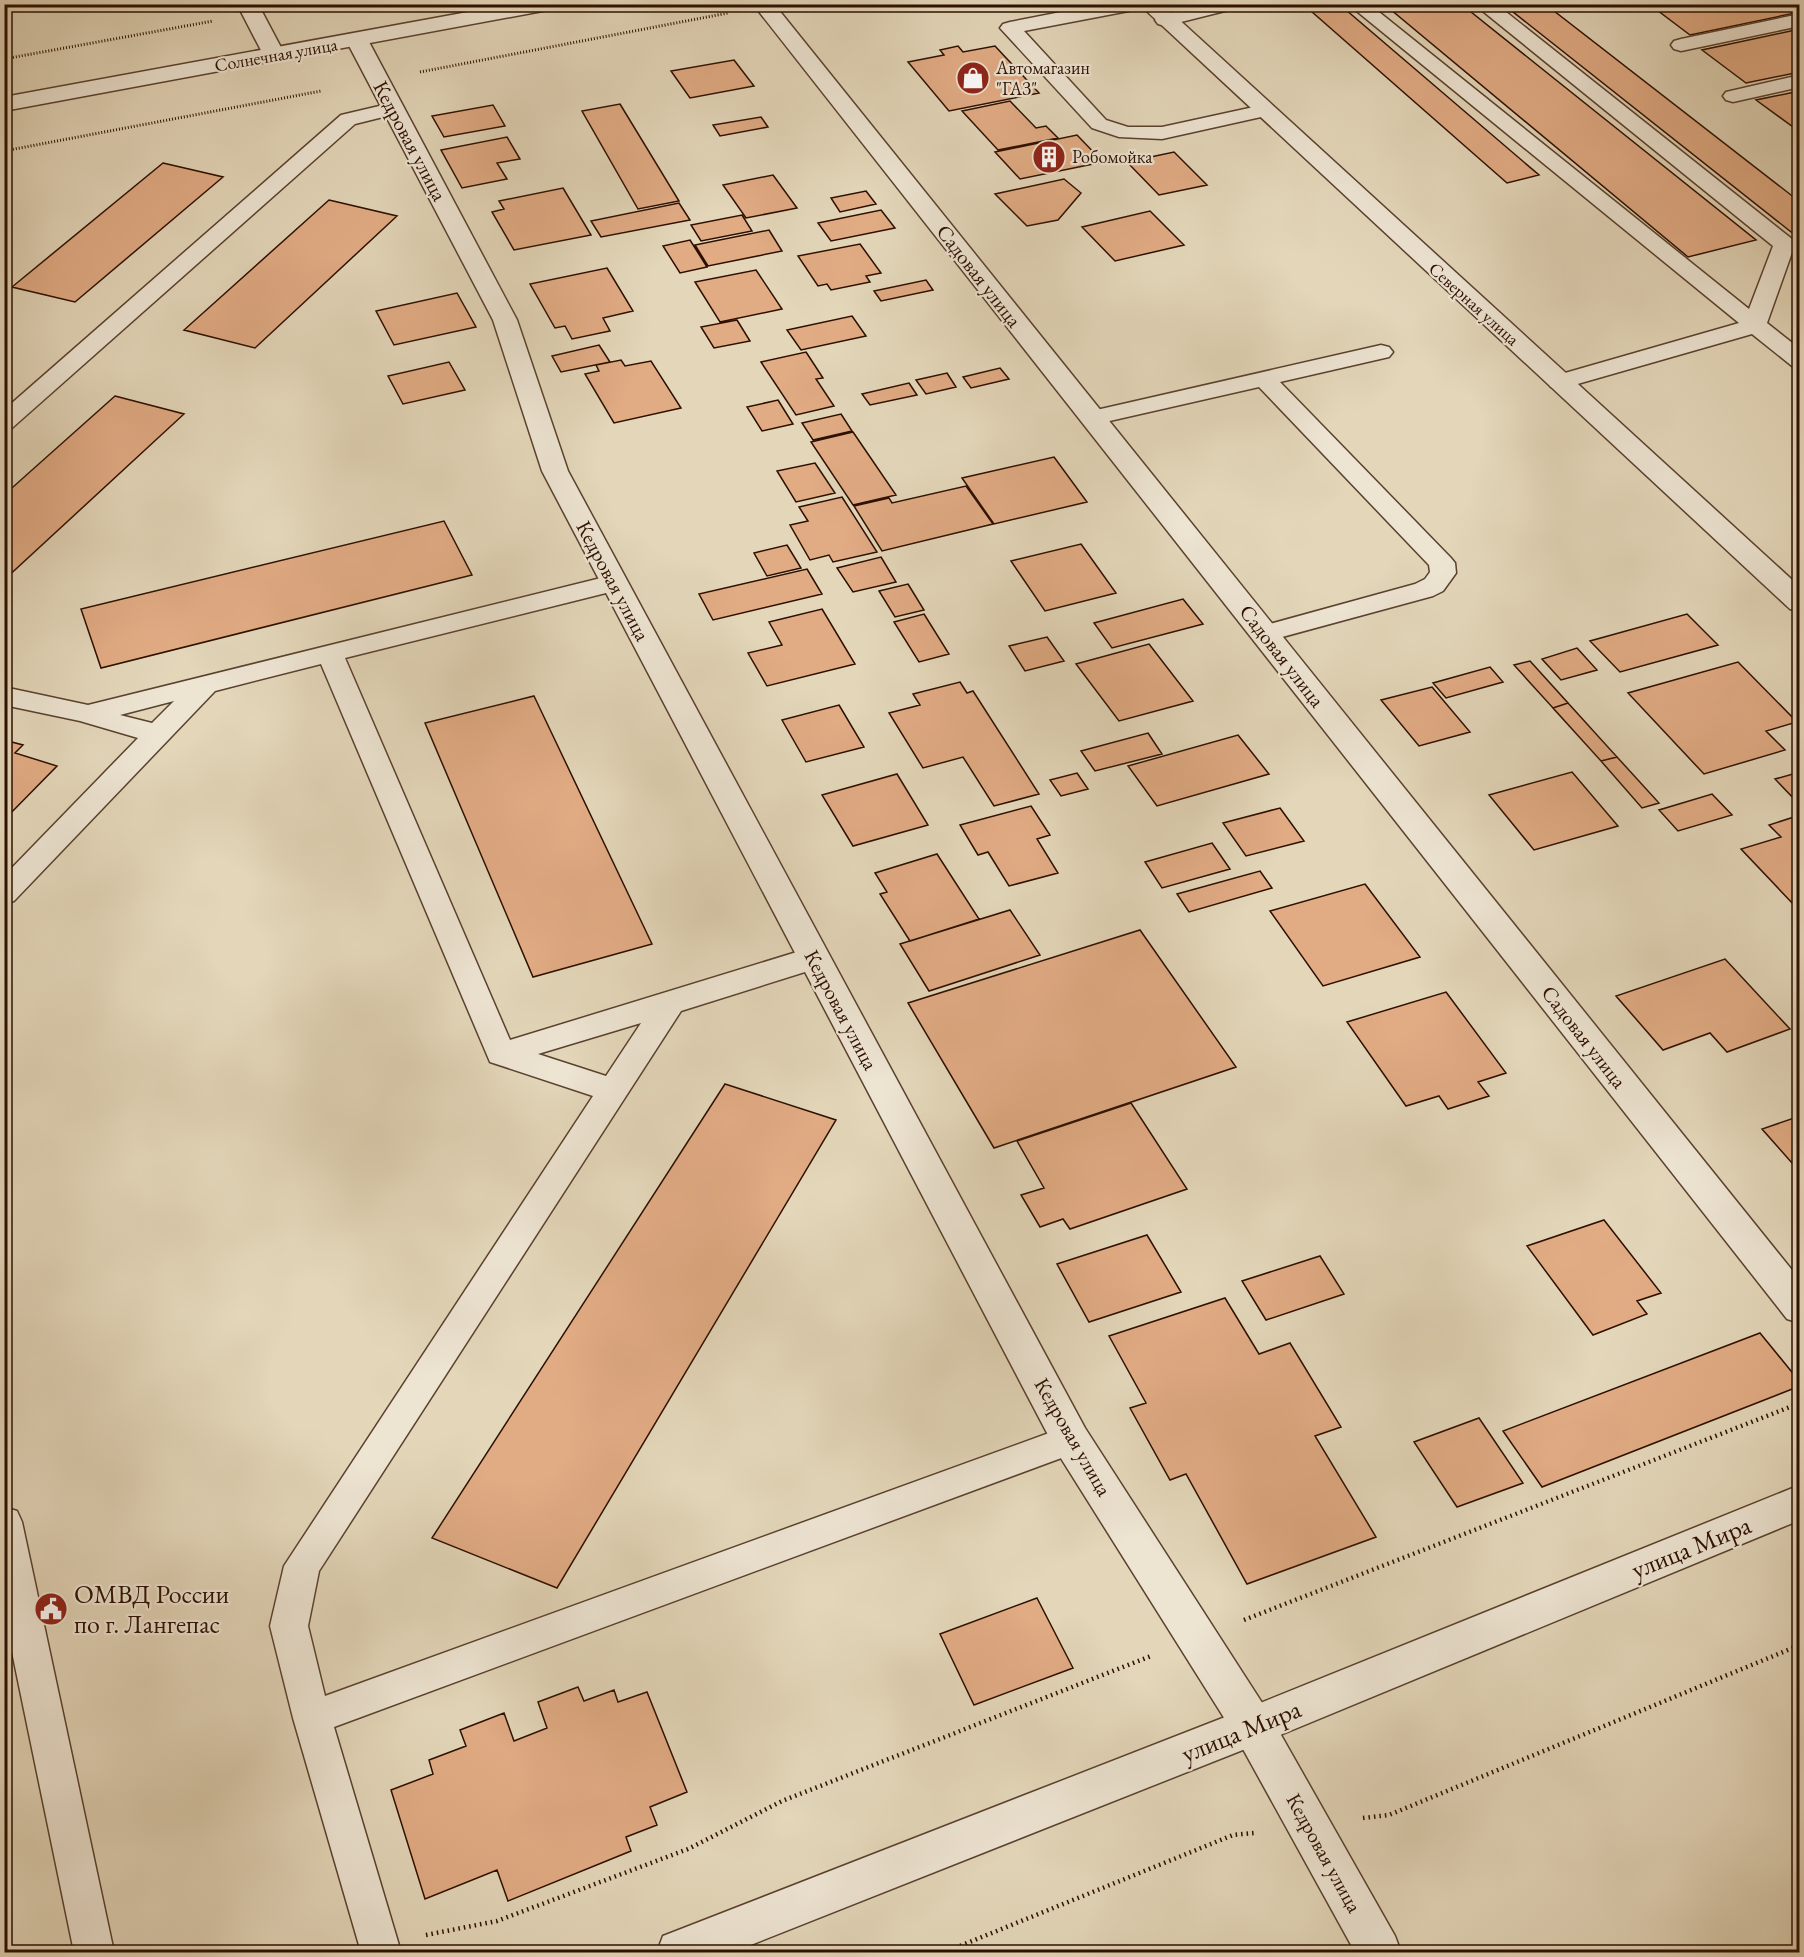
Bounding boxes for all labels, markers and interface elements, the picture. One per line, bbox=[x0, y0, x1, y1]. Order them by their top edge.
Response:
street label: Солнечная улица bbox=[213, 32, 340, 77]
place label: Автомагазин "ГАЗ" bbox=[995, 56, 1090, 100]
shop icon: Автомагазин "ГАЗ" bbox=[955, 60, 991, 96]
street label: Кедровая улица bbox=[367, 76, 454, 206]
building icon: Робомойка bbox=[1031, 139, 1067, 175]
place label: Робомойка bbox=[1072, 145, 1153, 168]
street label: Садовая улица bbox=[931, 219, 1028, 333]
street label: Северная улица bbox=[1424, 257, 1525, 351]
street label: Кедровая улица bbox=[570, 516, 657, 646]
street label: Садовая улица bbox=[1234, 599, 1331, 713]
street label: Кедровая улица bbox=[798, 945, 885, 1075]
street label: Садовая улица bbox=[1536, 980, 1633, 1094]
street label: Кедровая улица bbox=[1029, 1373, 1119, 1501]
street label: улица Мира bbox=[1626, 1507, 1757, 1586]
place label: ОМВД России по г. Лангепас bbox=[74, 1577, 230, 1641]
public building icon: ОМВД России по г. Лангепас bbox=[33, 1591, 69, 1627]
street label: улица Мира bbox=[1176, 1691, 1307, 1770]
street label: Кедровая улица bbox=[1281, 1788, 1369, 1918]

